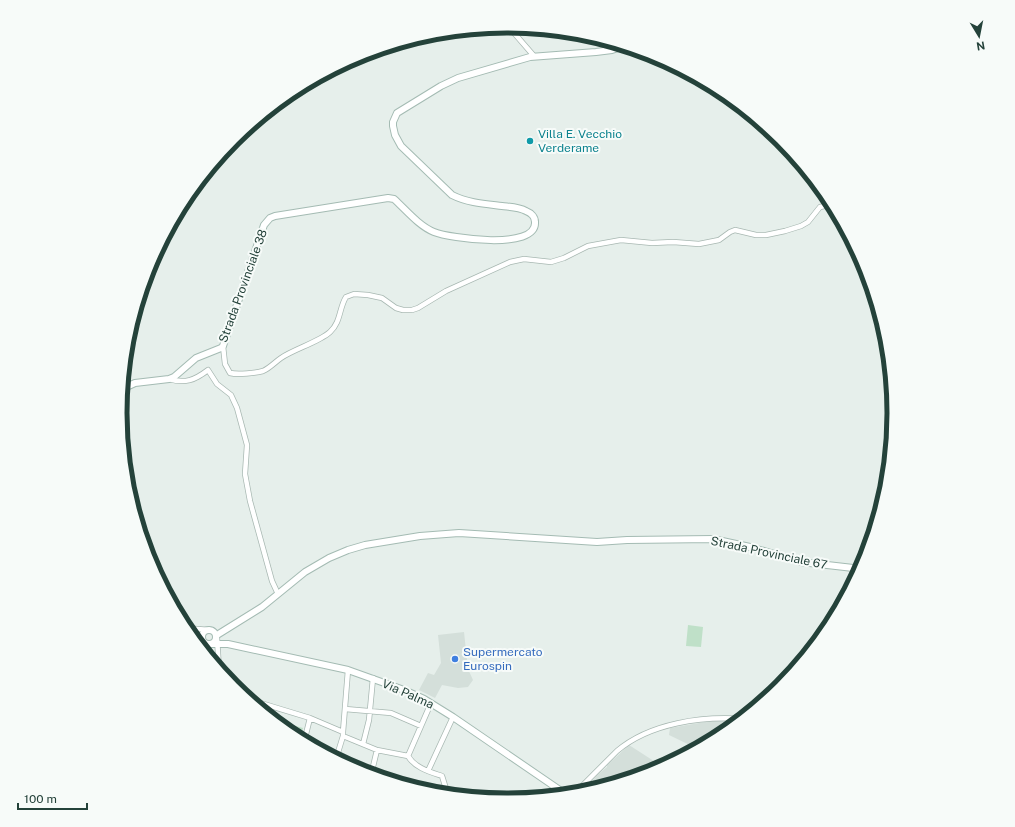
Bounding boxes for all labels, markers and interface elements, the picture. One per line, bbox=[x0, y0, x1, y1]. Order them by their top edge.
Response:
north arrow bbox=[959, 16, 999, 56]
text: N bbox=[975, 39, 986, 53]
place label: Villa E. Vecchio Verderame bbox=[538, 127, 622, 155]
marker: Villa E. Vecchio Verderame bbox=[525, 136, 535, 146]
street label: Strada Provinciale 38 bbox=[216, 227, 270, 345]
street label: Strada Provinciale 67 bbox=[709, 534, 829, 572]
place label: Supermercato Eurospin bbox=[463, 645, 543, 673]
marker: Supermercato Eurospin bbox=[450, 654, 460, 664]
street label: Via Palma bbox=[380, 676, 436, 712]
scale bar bbox=[18, 785, 87, 811]
text: 100 m bbox=[24, 792, 57, 806]

